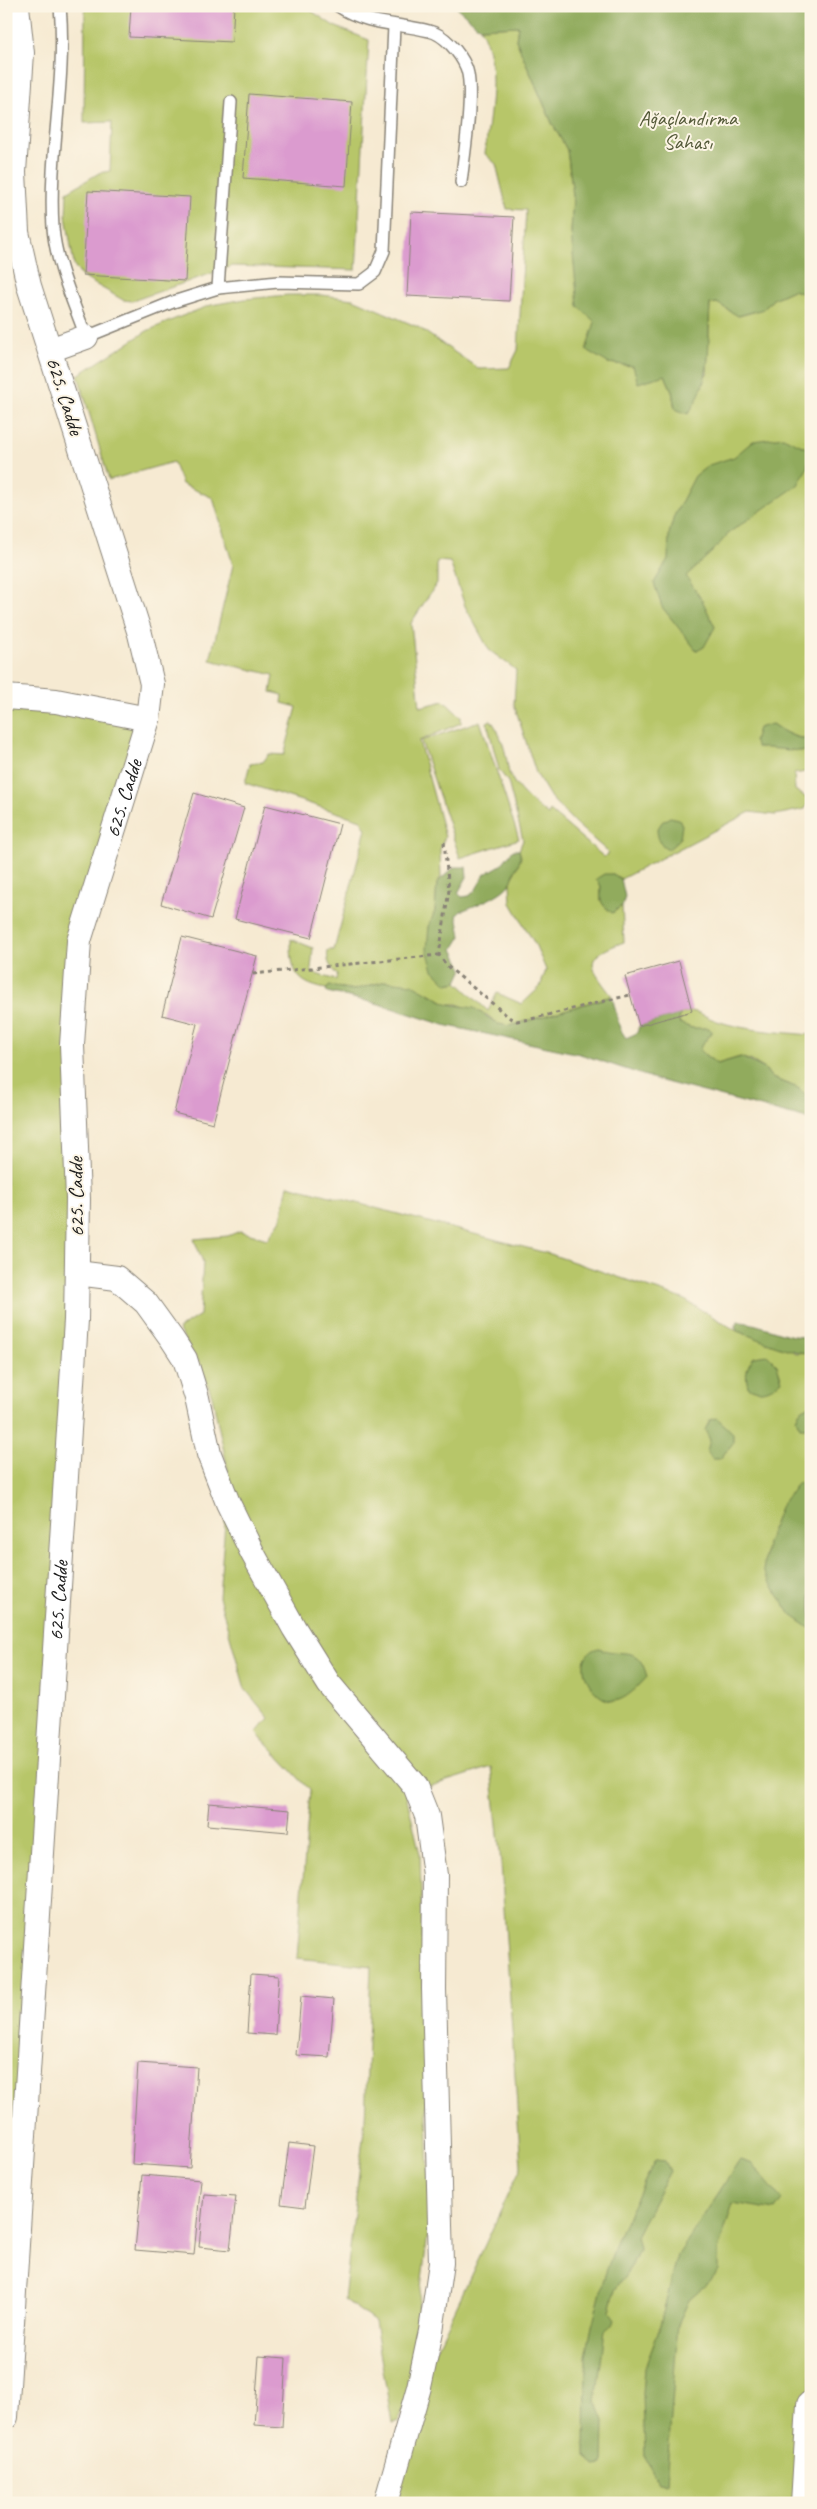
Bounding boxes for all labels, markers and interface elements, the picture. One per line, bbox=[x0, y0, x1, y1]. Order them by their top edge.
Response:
park label: Ağaçlandırma Sahası bbox=[639, 105, 739, 155]
street label: 625. Cadde bbox=[40, 354, 90, 439]
street label: 625. Cadde bbox=[99, 755, 148, 840]
street label: 625. Cadde bbox=[62, 1156, 90, 1237]
street label: 625. Cadde bbox=[43, 1559, 74, 1641]

